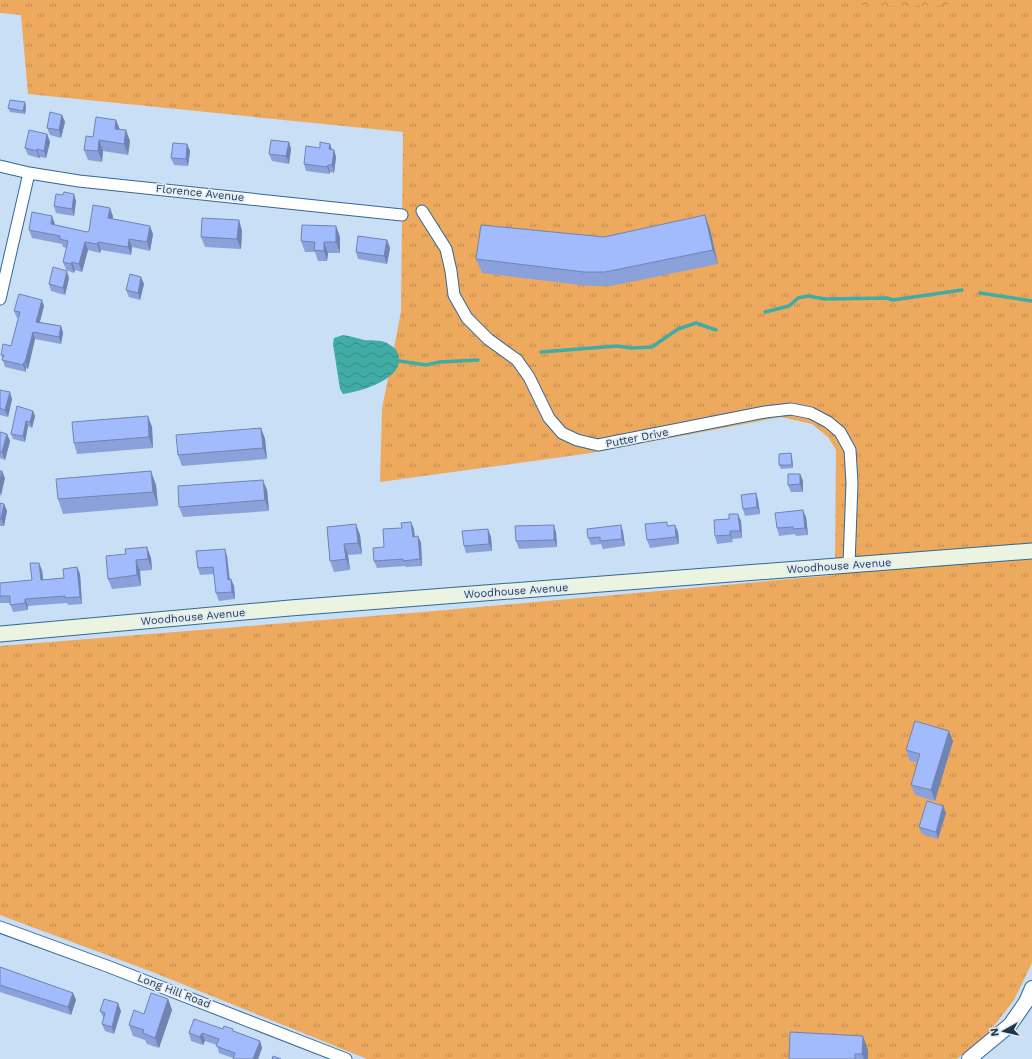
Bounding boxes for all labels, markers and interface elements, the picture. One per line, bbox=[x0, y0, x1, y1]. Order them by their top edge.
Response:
street label: Florence Avenue bbox=[155, 182, 245, 204]
street label: Putter Drive bbox=[604, 426, 670, 450]
street label: Woodhouse Avenue bbox=[786, 556, 892, 576]
street label: Woodhouse Avenue bbox=[463, 581, 569, 601]
street label: Woodhouse Avenue bbox=[140, 606, 246, 628]
street label: Long Hill Road bbox=[136, 971, 212, 1011]
north arrow bbox=[984, 1011, 1024, 1051]
text: N bbox=[988, 1027, 1002, 1037]

